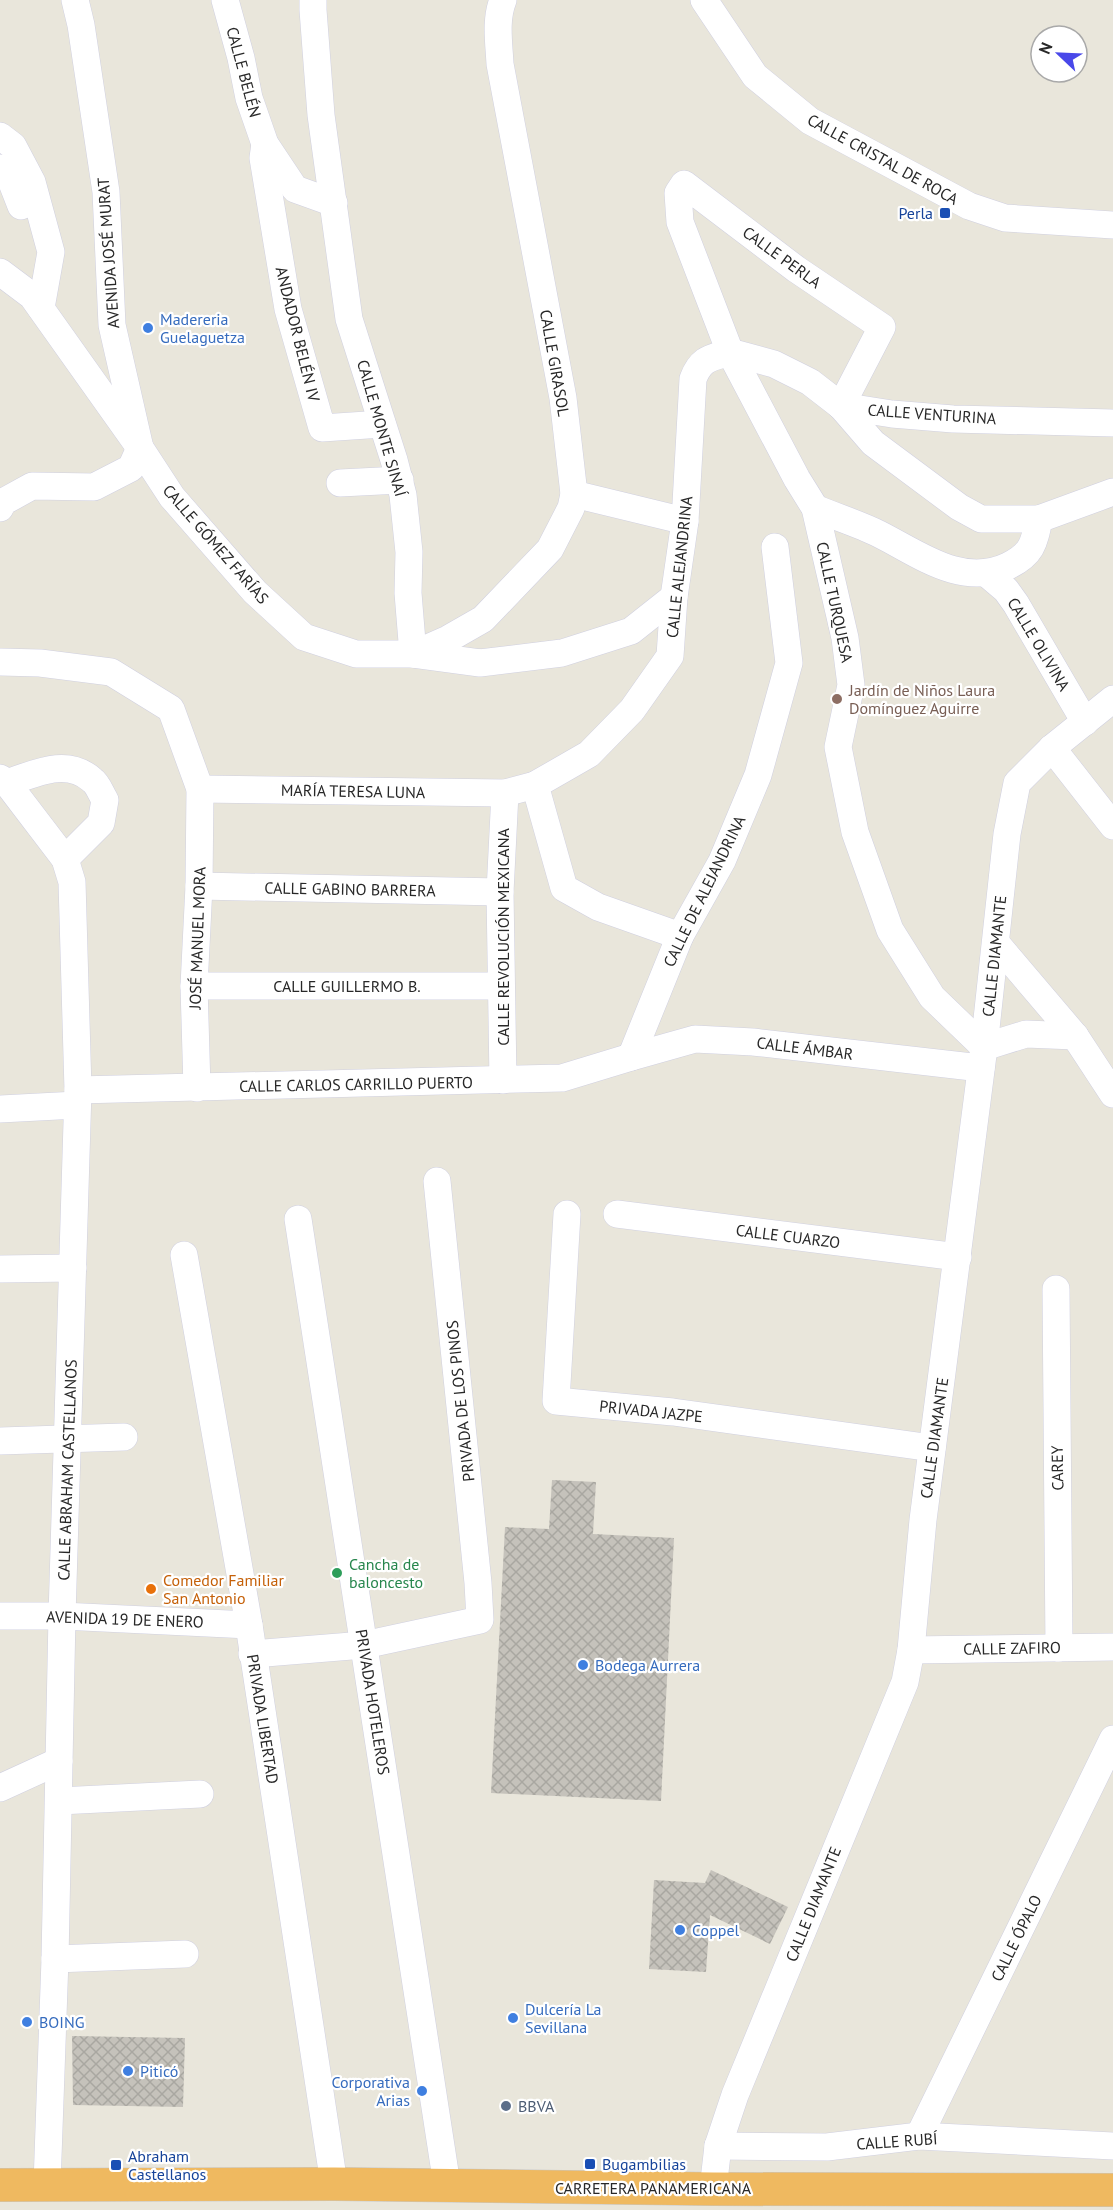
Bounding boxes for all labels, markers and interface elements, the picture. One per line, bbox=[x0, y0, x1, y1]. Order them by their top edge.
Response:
north arrow bbox=[1029, 24, 1089, 84]
street label: CALLE BELÉN bbox=[222, 25, 266, 119]
text: N bbox=[1034, 39, 1056, 57]
street label: CALLE CRISTAL DE ROCA bbox=[804, 109, 962, 209]
street label: AVENIDA JOSÉ MURAT bbox=[93, 177, 123, 329]
place label: Perla bbox=[898, 203, 933, 223]
marker: Perla bbox=[938, 206, 952, 220]
street label: CALLE PERLA bbox=[739, 222, 826, 293]
street label: ANDADOR BELÉN IV bbox=[272, 264, 325, 404]
street label: CALLE GIRASOL bbox=[536, 308, 574, 418]
place label: Madereria Guelaguetza bbox=[160, 309, 245, 347]
marker: Madereria Guelaguetza bbox=[141, 321, 155, 335]
street label: CALLE MONTE SINAÍ bbox=[353, 357, 411, 499]
street label: CALLE VENTURINA bbox=[867, 400, 998, 429]
street label: CALLE GÓMEZ FARÍAS bbox=[159, 480, 273, 608]
street label: CALLE ALEJANDRINA bbox=[662, 494, 696, 639]
street label: CALLE TURQUESA bbox=[812, 540, 858, 665]
street label: CALLE OLIVINA bbox=[1003, 594, 1075, 695]
place label: Jardín de Niños Laura Domínguez Aguirre bbox=[848, 680, 995, 718]
marker: Jardín de Niños Laura Domínguez Aguirre bbox=[830, 692, 844, 706]
street label: MARÍA TERESA LUNA bbox=[281, 780, 426, 802]
street label: CALLE DE ALEJANDRINA bbox=[659, 811, 750, 970]
street label: CALLE REVOLUCIÓN MEXICANA bbox=[493, 828, 513, 1046]
street label: JOSÉ MANUEL MORA bbox=[184, 866, 210, 1011]
street label: CALLE GABINO BARRERA bbox=[264, 878, 436, 901]
street label: CALLE DIAMANTE bbox=[978, 894, 1010, 1018]
street label: CALLE GUILLERMO B. bbox=[273, 976, 421, 996]
street label: CALLE ÁMBAR bbox=[756, 1032, 854, 1064]
street label: CALLE CARLOS CARRILLO PUERTO bbox=[239, 1072, 473, 1096]
street label: CALLE CUARZO bbox=[735, 1220, 841, 1252]
street label: PRIVADA DE LOS PINOS bbox=[442, 1319, 478, 1483]
street label: CALLE ABRAHAM CASTELLANOS bbox=[53, 1359, 81, 1581]
street label: CALLE DIAMANTE bbox=[916, 1376, 952, 1500]
street label: PRIVADA JAZPE bbox=[598, 1396, 704, 1426]
street label: CAREY bbox=[1047, 1445, 1067, 1491]
place label: Cancha de baloncesto bbox=[349, 1554, 423, 1592]
marker: Cancha de baloncesto bbox=[330, 1566, 344, 1580]
place label: Comedor Familiar San Antonio bbox=[163, 1570, 285, 1608]
marker: Comedor Familiar San Antonio bbox=[144, 1582, 158, 1596]
street label: AVENIDA 19 DE ENERO bbox=[46, 1606, 204, 1632]
street label: PRIVADA HOTELEROS bbox=[352, 1628, 394, 1776]
street label: CALLE ZAFIRO bbox=[963, 1637, 1061, 1659]
street label: PRIVADA LIBERTAD bbox=[243, 1653, 283, 1785]
place label: Bodega Aurrera bbox=[595, 1655, 700, 1675]
marker: Bodega Aurrera bbox=[576, 1658, 590, 1672]
street label: CALLE DIAMANTE bbox=[781, 1844, 845, 1964]
street label: CALLE ÓPALO bbox=[986, 1891, 1046, 1985]
place label: Coppel bbox=[692, 1920, 740, 1940]
marker: Coppel bbox=[673, 1923, 687, 1937]
place label: Dulcería La Sevillana bbox=[525, 1999, 602, 2037]
marker: Dulcería La Sevillana bbox=[506, 2011, 520, 2025]
place label: BOING bbox=[39, 2012, 85, 2032]
marker: BOING bbox=[20, 2015, 34, 2029]
place label: Piticó bbox=[140, 2061, 178, 2081]
marker: Piticó bbox=[121, 2064, 135, 2078]
place label: Corporativa Arias bbox=[331, 2072, 410, 2110]
marker: Corporativa Arias bbox=[415, 2084, 429, 2098]
place label: BBVA bbox=[518, 2096, 555, 2116]
marker: BBVA bbox=[499, 2099, 513, 2113]
street label: CALLE RUBÍ bbox=[856, 2128, 939, 2154]
place label: Abraham Castellanos bbox=[128, 2146, 207, 2184]
place label: Bugambilias bbox=[602, 2154, 686, 2174]
marker: Bugambilias bbox=[583, 2157, 597, 2171]
marker: Abraham Castellanos bbox=[109, 2158, 123, 2172]
street label: CARRETERA PANAMERICANA bbox=[555, 2178, 752, 2198]

